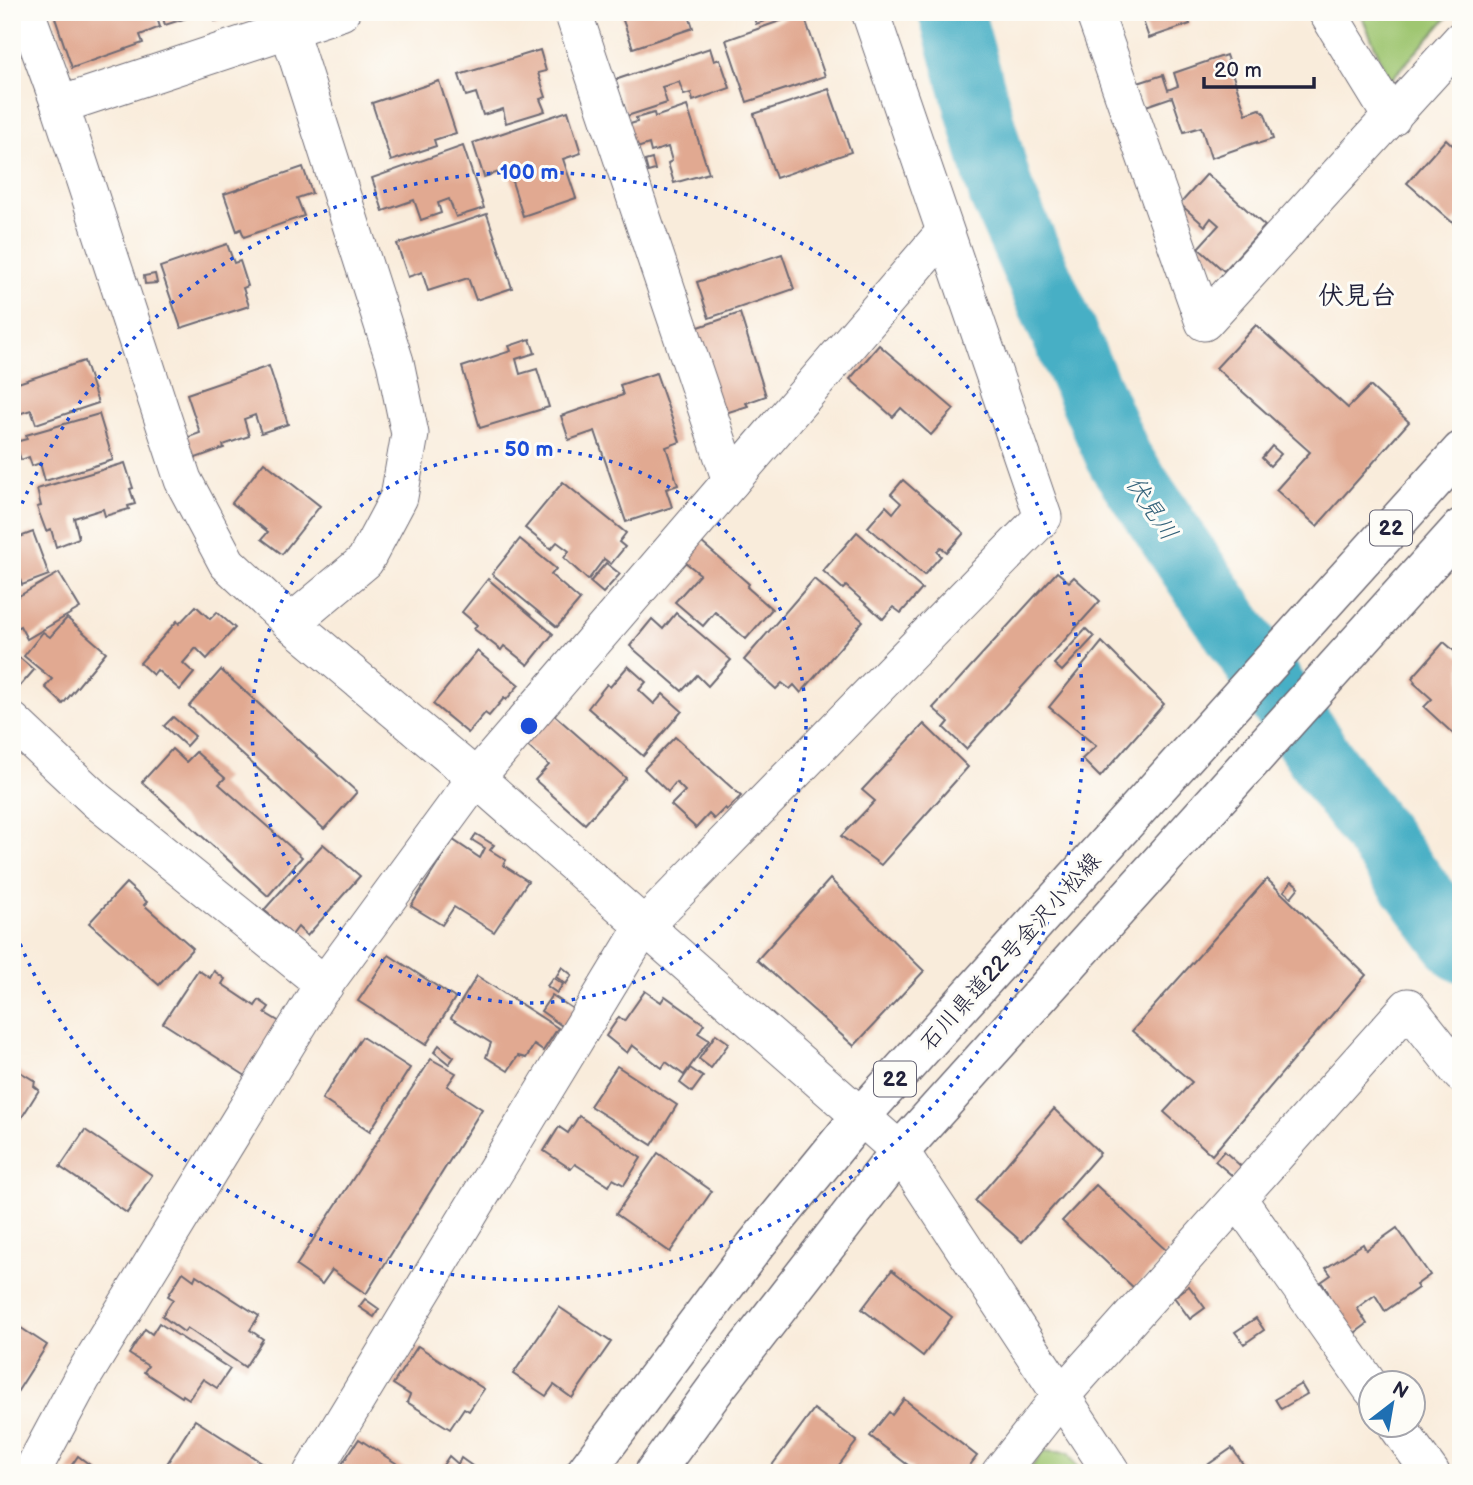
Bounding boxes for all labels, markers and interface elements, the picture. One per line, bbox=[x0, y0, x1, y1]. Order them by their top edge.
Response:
scale bar bbox=[1204, 46, 1314, 90]
text: 20 m bbox=[1214, 58, 1262, 83]
text: 100 m bbox=[500, 160, 558, 185]
district label: 伏見台 bbox=[1318, 281, 1396, 312]
text: 50 m bbox=[505, 437, 553, 462]
water label: 伏見川 bbox=[1119, 470, 1184, 546]
road number: 22 bbox=[1370, 510, 1412, 546]
centre of rings bbox=[517, 714, 541, 738]
street label: 石川県道22号金沢小松線 bbox=[914, 847, 1107, 1057]
road number: 22 bbox=[874, 1062, 916, 1096]
north arrow bbox=[1358, 1370, 1428, 1440]
text: N bbox=[1388, 1377, 1412, 1404]

